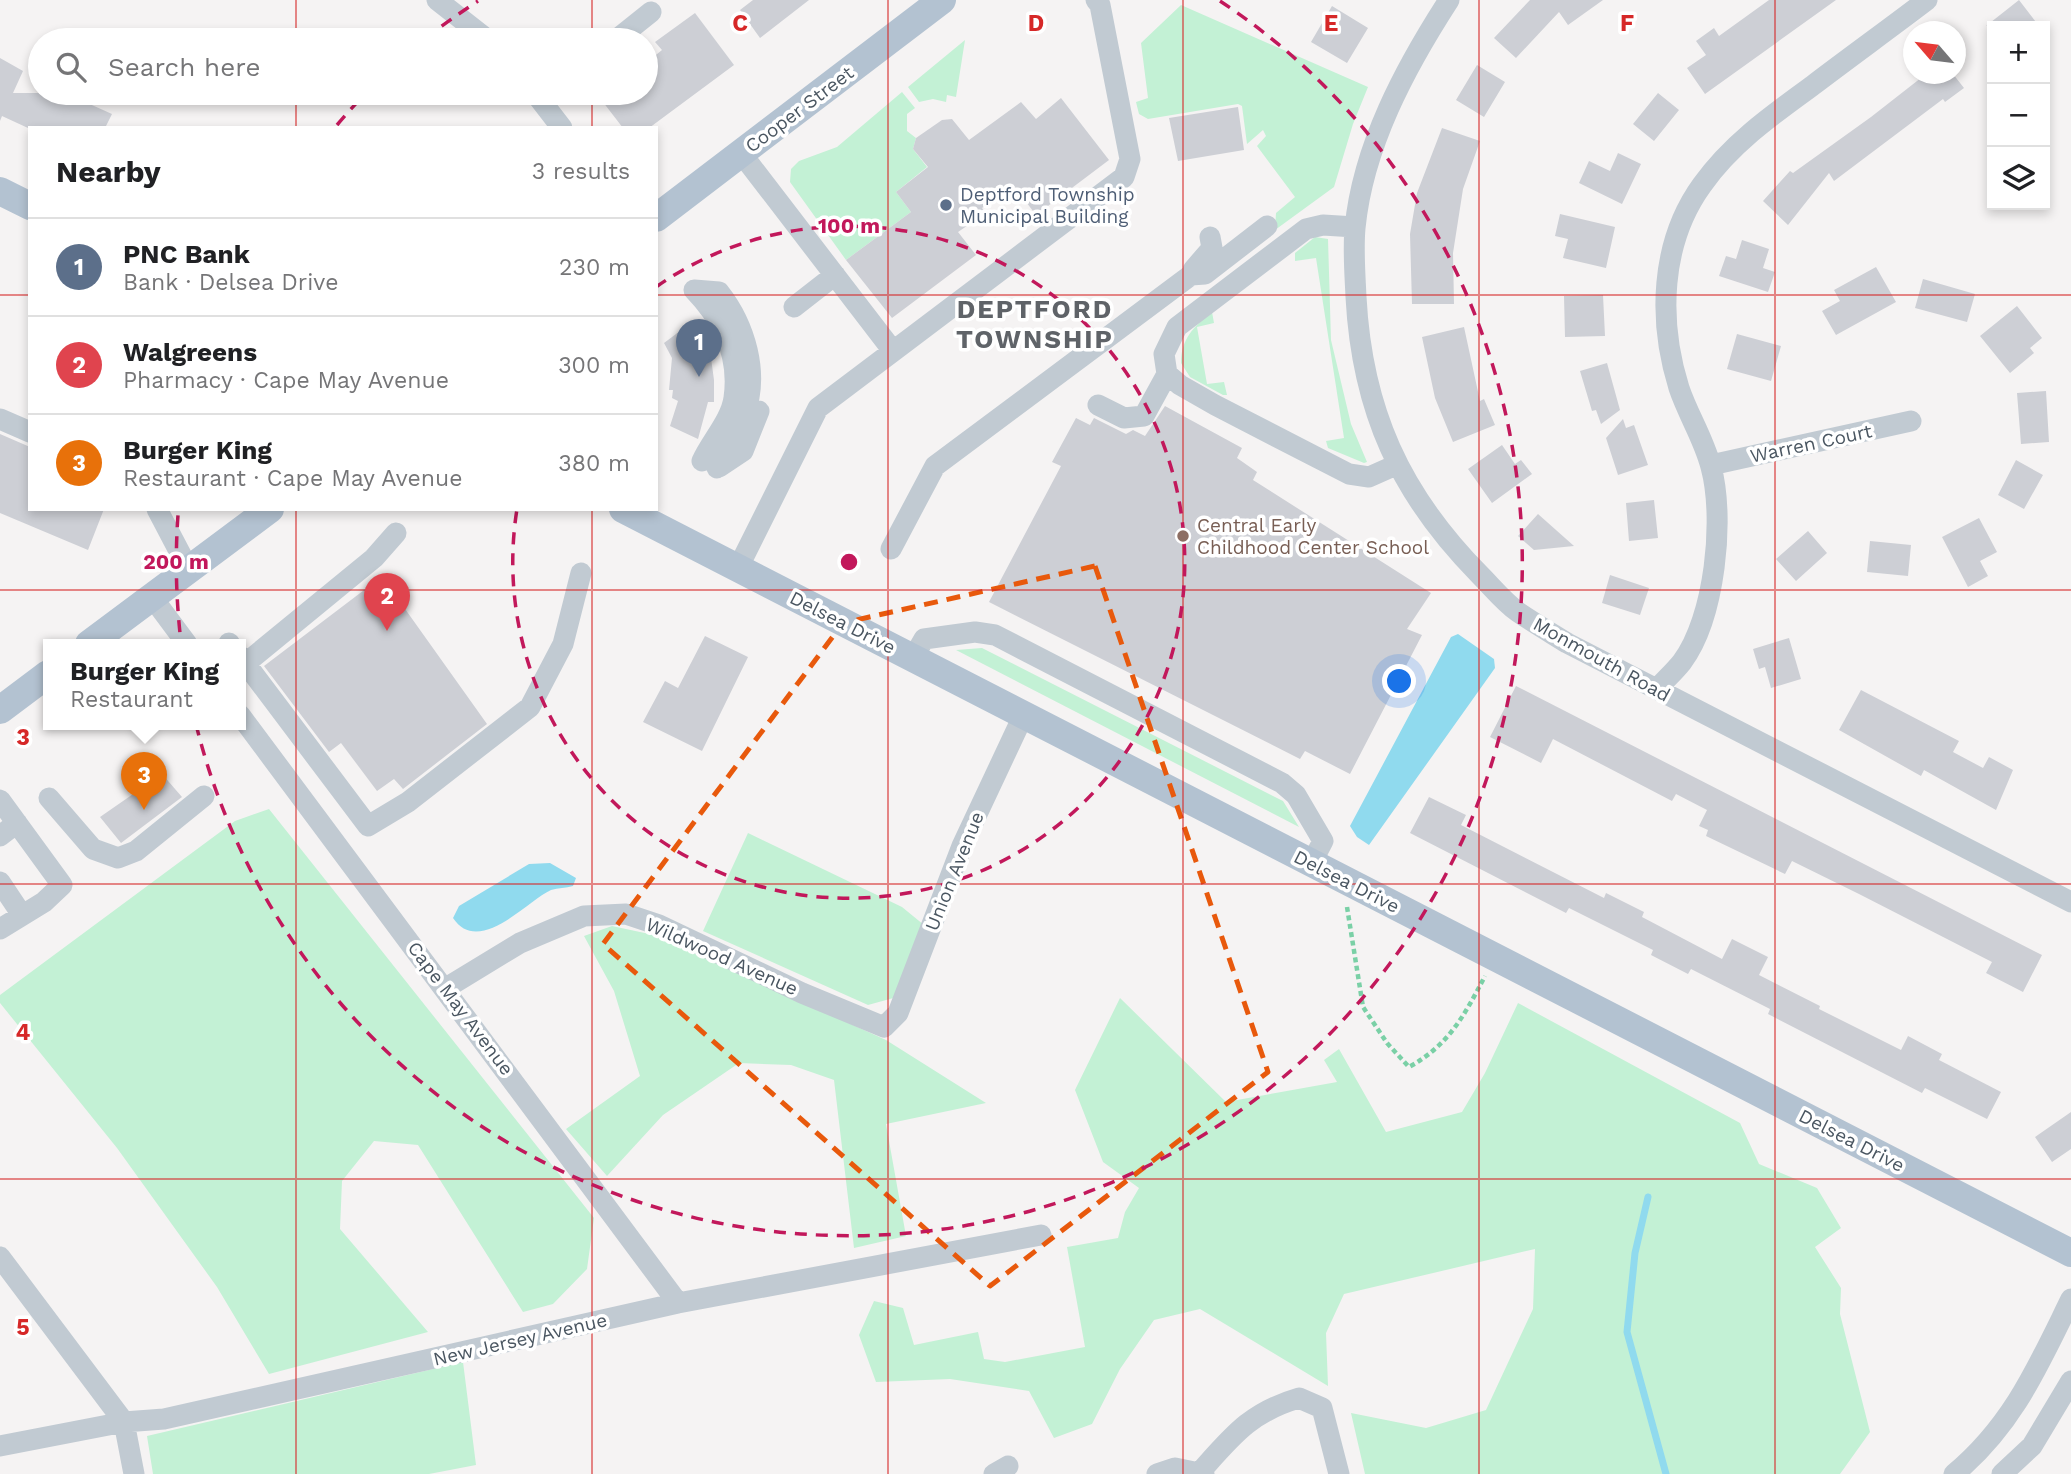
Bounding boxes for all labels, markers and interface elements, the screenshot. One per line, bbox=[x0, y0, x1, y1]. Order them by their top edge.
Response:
text: C bbox=[732, 10, 748, 37]
text: D bbox=[1028, 10, 1044, 37]
text: E bbox=[1324, 10, 1338, 37]
text: F bbox=[1620, 10, 1634, 37]
north arrow bbox=[1903, 21, 1966, 84]
map controls bbox=[1987, 21, 2050, 210]
button: + bbox=[1987, 21, 2050, 84]
search box bbox=[28, 28, 658, 105]
icon: search bbox=[52, 48, 90, 86]
text: Search here bbox=[108, 52, 260, 82]
street label: Cooper Street bbox=[741, 61, 858, 158]
button: − bbox=[1987, 84, 2050, 147]
button: layers bbox=[1987, 147, 2050, 210]
text: Nearby bbox=[56, 154, 161, 189]
text: 3 results bbox=[532, 158, 630, 185]
place label: Deptford Township Municipal Building bbox=[960, 183, 1135, 228]
marker: Deptford Township Municipal Building bbox=[938, 197, 954, 213]
text: 100 m bbox=[818, 213, 880, 238]
text: PNC Bank bbox=[123, 239, 250, 269]
text: 1 bbox=[74, 254, 84, 281]
text: 230 m bbox=[559, 254, 630, 281]
text: Bank · Delsea Drive bbox=[123, 269, 339, 296]
district label: DEPTFORD TOWNSHIP bbox=[956, 294, 1114, 354]
pin: 1 bbox=[676, 319, 722, 377]
text: Walgreens bbox=[123, 337, 257, 367]
text: 2 bbox=[72, 352, 86, 379]
text: 300 m bbox=[558, 352, 630, 379]
text: Pharmacy · Cape May Avenue bbox=[123, 367, 449, 394]
street label: Warren Court bbox=[1748, 419, 1874, 468]
text: Burger King bbox=[123, 435, 272, 465]
text: 3 bbox=[72, 450, 86, 477]
text: 380 m bbox=[558, 450, 630, 477]
text: Restaurant · Cape May Avenue bbox=[123, 465, 463, 492]
place label: Central Early Childhood Center School bbox=[1197, 514, 1429, 559]
marker: Central Early Childhood Center School bbox=[1175, 528, 1191, 544]
text: 200 m bbox=[143, 549, 209, 574]
centre of rings bbox=[837, 550, 861, 574]
pin: 2 bbox=[364, 573, 410, 631]
street label: Delsea Drive bbox=[786, 586, 899, 659]
street label: Monmouth Road bbox=[1529, 612, 1674, 707]
popup bbox=[43, 639, 246, 730]
text: Burger King bbox=[70, 656, 219, 686]
your location bbox=[1382, 664, 1416, 698]
text: Restaurant bbox=[70, 686, 193, 713]
text: 3 bbox=[16, 724, 30, 751]
pin: 3 bbox=[121, 752, 167, 810]
street label: Union Avenue bbox=[920, 808, 989, 934]
street label: Delsea Drive bbox=[1290, 845, 1403, 918]
street label: Wildwood Avenue bbox=[642, 913, 802, 1000]
street label: Cape May Avenue bbox=[403, 937, 518, 1080]
text: 4 bbox=[16, 1019, 31, 1046]
street label: Delsea Drive bbox=[1795, 1104, 1908, 1177]
street label: New Jersey Avenue bbox=[431, 1308, 609, 1371]
text: 5 bbox=[16, 1314, 30, 1341]

